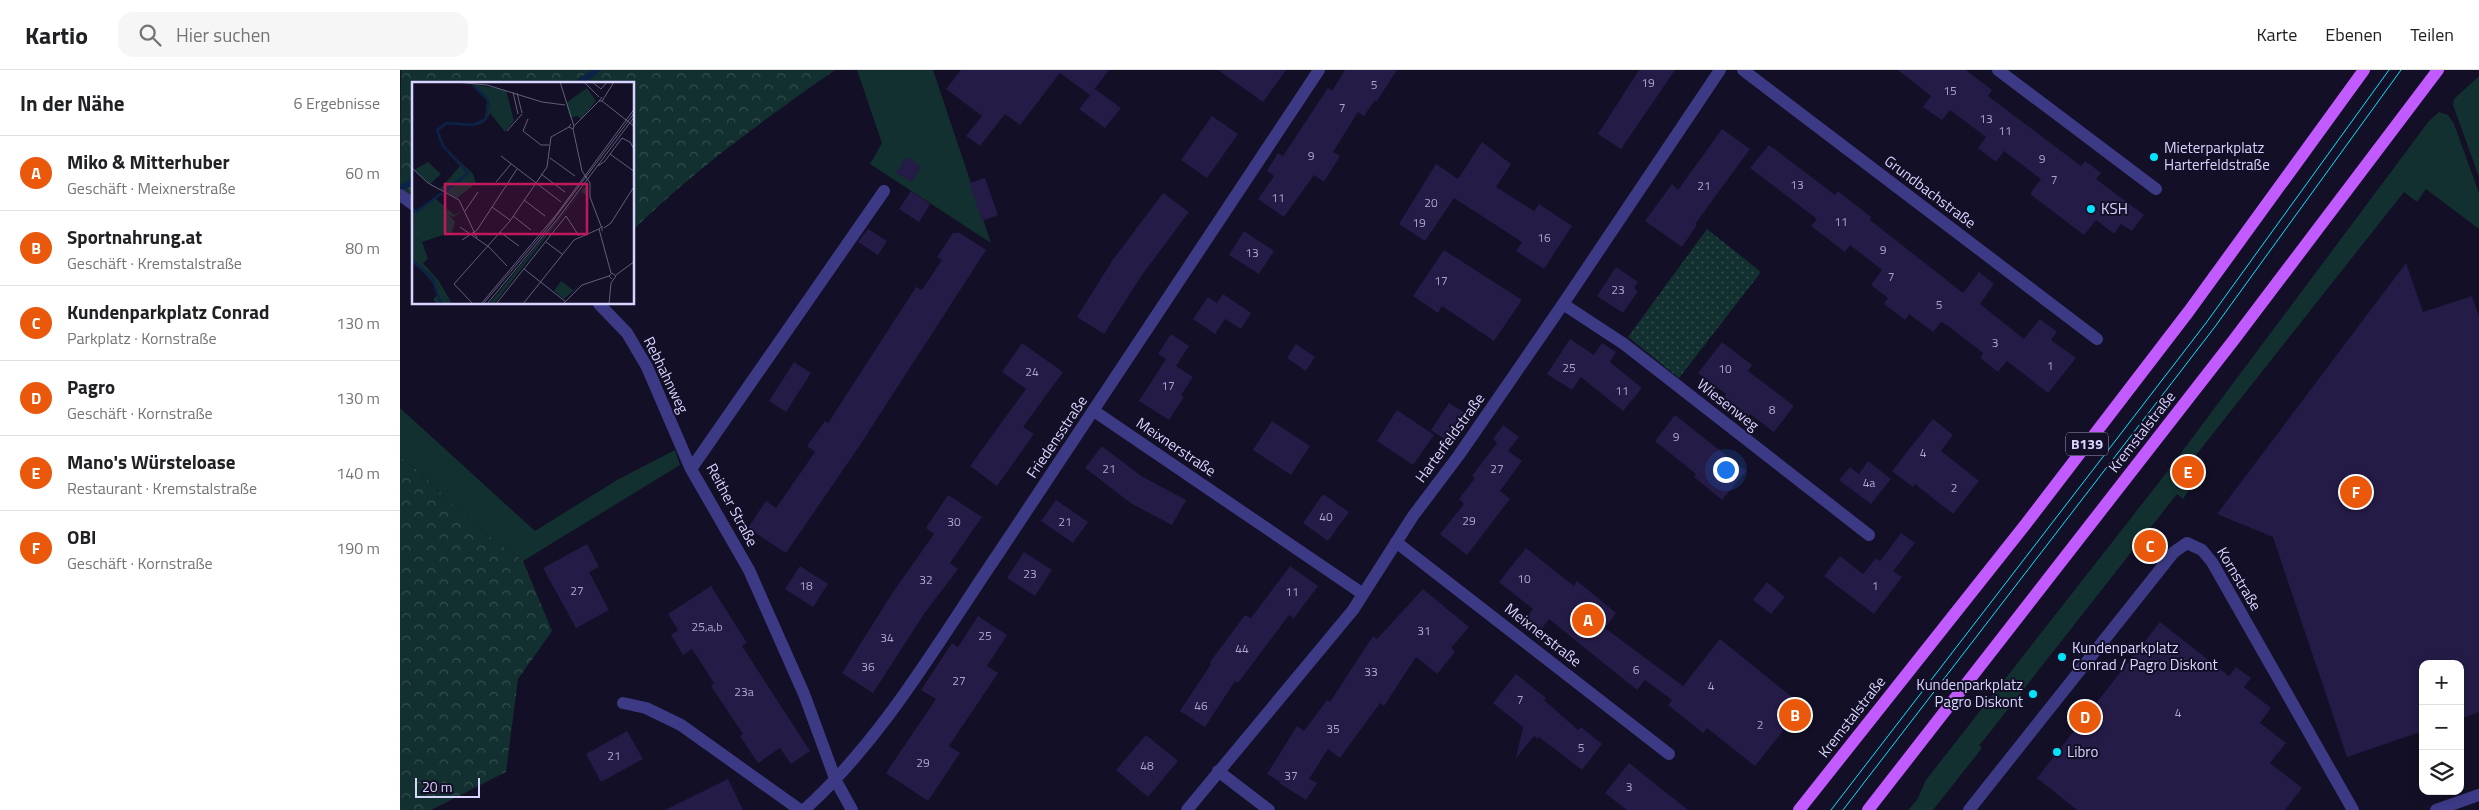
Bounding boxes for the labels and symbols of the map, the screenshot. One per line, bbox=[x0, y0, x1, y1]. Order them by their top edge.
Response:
house number: 19 bbox=[1641, 73, 1655, 92]
house number: 5 bbox=[1371, 75, 1378, 94]
house number: 15 bbox=[1943, 81, 1957, 100]
inset map bbox=[412, 82, 635, 305]
house number: 7 bbox=[1339, 98, 1345, 117]
house number: 13 bbox=[1979, 109, 1993, 128]
house number: 11 bbox=[1998, 121, 2012, 140]
place label: Mieterparkplatz Harterfeldstraße bbox=[2164, 136, 2270, 176]
house number: 9 bbox=[1308, 146, 1315, 165]
street label: Grundbachstraße bbox=[1880, 149, 1981, 234]
house number: 9 bbox=[2039, 149, 2046, 168]
marker: Mieterparkplatz Harterfeldstraße bbox=[2148, 151, 2160, 163]
house number: 7 bbox=[2051, 170, 2057, 189]
house number: 13 bbox=[1790, 175, 1804, 194]
house number: 21 bbox=[1697, 176, 1711, 195]
house number: 11 bbox=[1271, 188, 1285, 207]
house number: 20 bbox=[1424, 193, 1438, 212]
place label: KSH bbox=[2101, 197, 2128, 220]
marker: KSH bbox=[2085, 203, 2097, 215]
house number: 11 bbox=[1834, 212, 1848, 231]
house number: 19 bbox=[1412, 213, 1426, 232]
house number: 16 bbox=[1537, 228, 1551, 247]
house number: 9 bbox=[1880, 240, 1887, 259]
house number: 13 bbox=[1245, 243, 1259, 262]
house number: 7 bbox=[1888, 267, 1894, 286]
house number: 17 bbox=[1434, 271, 1448, 290]
house number: 23 bbox=[1611, 280, 1625, 299]
house number: 5 bbox=[1936, 295, 1943, 314]
street label: Rebhahnweg bbox=[638, 333, 695, 417]
house number: 3 bbox=[1992, 333, 1998, 352]
house number: 1 bbox=[2047, 356, 2053, 375]
house number: 25 bbox=[1562, 358, 1576, 377]
house number: 10 bbox=[1718, 359, 1732, 378]
house number: 24 bbox=[1025, 362, 1039, 381]
street label: Wiesenweg bbox=[1692, 373, 1765, 436]
house number: 17 bbox=[1161, 376, 1175, 395]
house number: 11 bbox=[1615, 381, 1629, 400]
street label: Kremstalstraße bbox=[2102, 386, 2181, 477]
street label: Harterfeldstraße bbox=[1409, 388, 1490, 487]
street label: Friedensstraße bbox=[1020, 391, 1093, 483]
house number: 8 bbox=[1769, 400, 1776, 419]
street label: Meixnerstraße bbox=[1132, 411, 1221, 482]
house number: 9 bbox=[1673, 427, 1680, 446]
road number: B139 bbox=[2066, 432, 2108, 456]
house number: 4 bbox=[1920, 443, 1927, 462]
pin: E bbox=[2172, 453, 2204, 491]
your location bbox=[1713, 457, 1739, 483]
street label: Reither Straße bbox=[701, 459, 764, 551]
house number: 21 bbox=[1102, 459, 1116, 478]
house number: 27 bbox=[1490, 459, 1504, 478]
house number: 4a bbox=[1863, 473, 1875, 492]
pin: F bbox=[2340, 473, 2372, 511]
house number: 2 bbox=[1951, 478, 1957, 497]
house number: 40 bbox=[1319, 507, 1333, 526]
house number: 29 bbox=[1462, 511, 1476, 530]
house number: 30 bbox=[947, 512, 961, 531]
house number: 21 bbox=[1058, 512, 1072, 531]
pin: C bbox=[2134, 527, 2166, 565]
street label: Kornstraße bbox=[2211, 543, 2267, 615]
house number: 23 bbox=[1023, 564, 1037, 583]
house number: 10 bbox=[1517, 569, 1531, 588]
house number: 32 bbox=[919, 570, 933, 589]
house number: 18 bbox=[799, 576, 813, 595]
house number: 1 bbox=[1872, 576, 1878, 595]
house number: 27 bbox=[570, 581, 584, 600]
house number: 11 bbox=[1285, 582, 1299, 601]
street label: Meixnerstraße bbox=[1500, 597, 1587, 672]
pin: A bbox=[1572, 601, 1604, 639]
house number: 25,a,b bbox=[691, 617, 723, 636]
house number: 31 bbox=[1417, 621, 1431, 640]
house number: 25 bbox=[978, 626, 992, 645]
house number: 34 bbox=[880, 628, 894, 647]
place label: Kundenparkplatz Conrad / Pagro Diskont bbox=[2072, 636, 2219, 676]
house number: 44 bbox=[1235, 639, 1249, 658]
marker: Kundenparkplatz Conrad / Pagro Diskont bbox=[2056, 651, 2068, 663]
house number: 36 bbox=[861, 657, 875, 676]
house number: 6 bbox=[1633, 660, 1640, 679]
house number: 33 bbox=[1364, 662, 1378, 681]
house number: 27 bbox=[952, 671, 966, 690]
street label: Kremstalstraße bbox=[1812, 671, 1891, 762]
place label: Kundenparkplatz Pagro Diskont bbox=[1916, 673, 2024, 713]
house number: 4 bbox=[1708, 676, 1715, 695]
house number: 23a bbox=[734, 682, 754, 701]
marker: Kundenparkplatz Pagro Diskont bbox=[2027, 688, 2039, 700]
house number: 7 bbox=[1517, 690, 1523, 709]
house number: 46 bbox=[1194, 696, 1208, 715]
pin: B bbox=[1779, 696, 1811, 734]
pin: D bbox=[2069, 698, 2101, 736]
house number: 4 bbox=[2175, 703, 2182, 722]
house number: 2 bbox=[1757, 715, 1763, 734]
house number: 35 bbox=[1326, 719, 1340, 738]
house number: 5 bbox=[1578, 738, 1585, 757]
place label: Libro bbox=[2067, 740, 2098, 763]
house number: 21 bbox=[607, 746, 621, 765]
marker: Libro bbox=[2051, 746, 2063, 758]
house number: 29 bbox=[916, 753, 930, 772]
house number: 48 bbox=[1140, 756, 1154, 775]
house number: 37 bbox=[1284, 766, 1298, 785]
scale bar bbox=[415, 775, 480, 798]
house number: 3 bbox=[1626, 777, 1632, 796]

